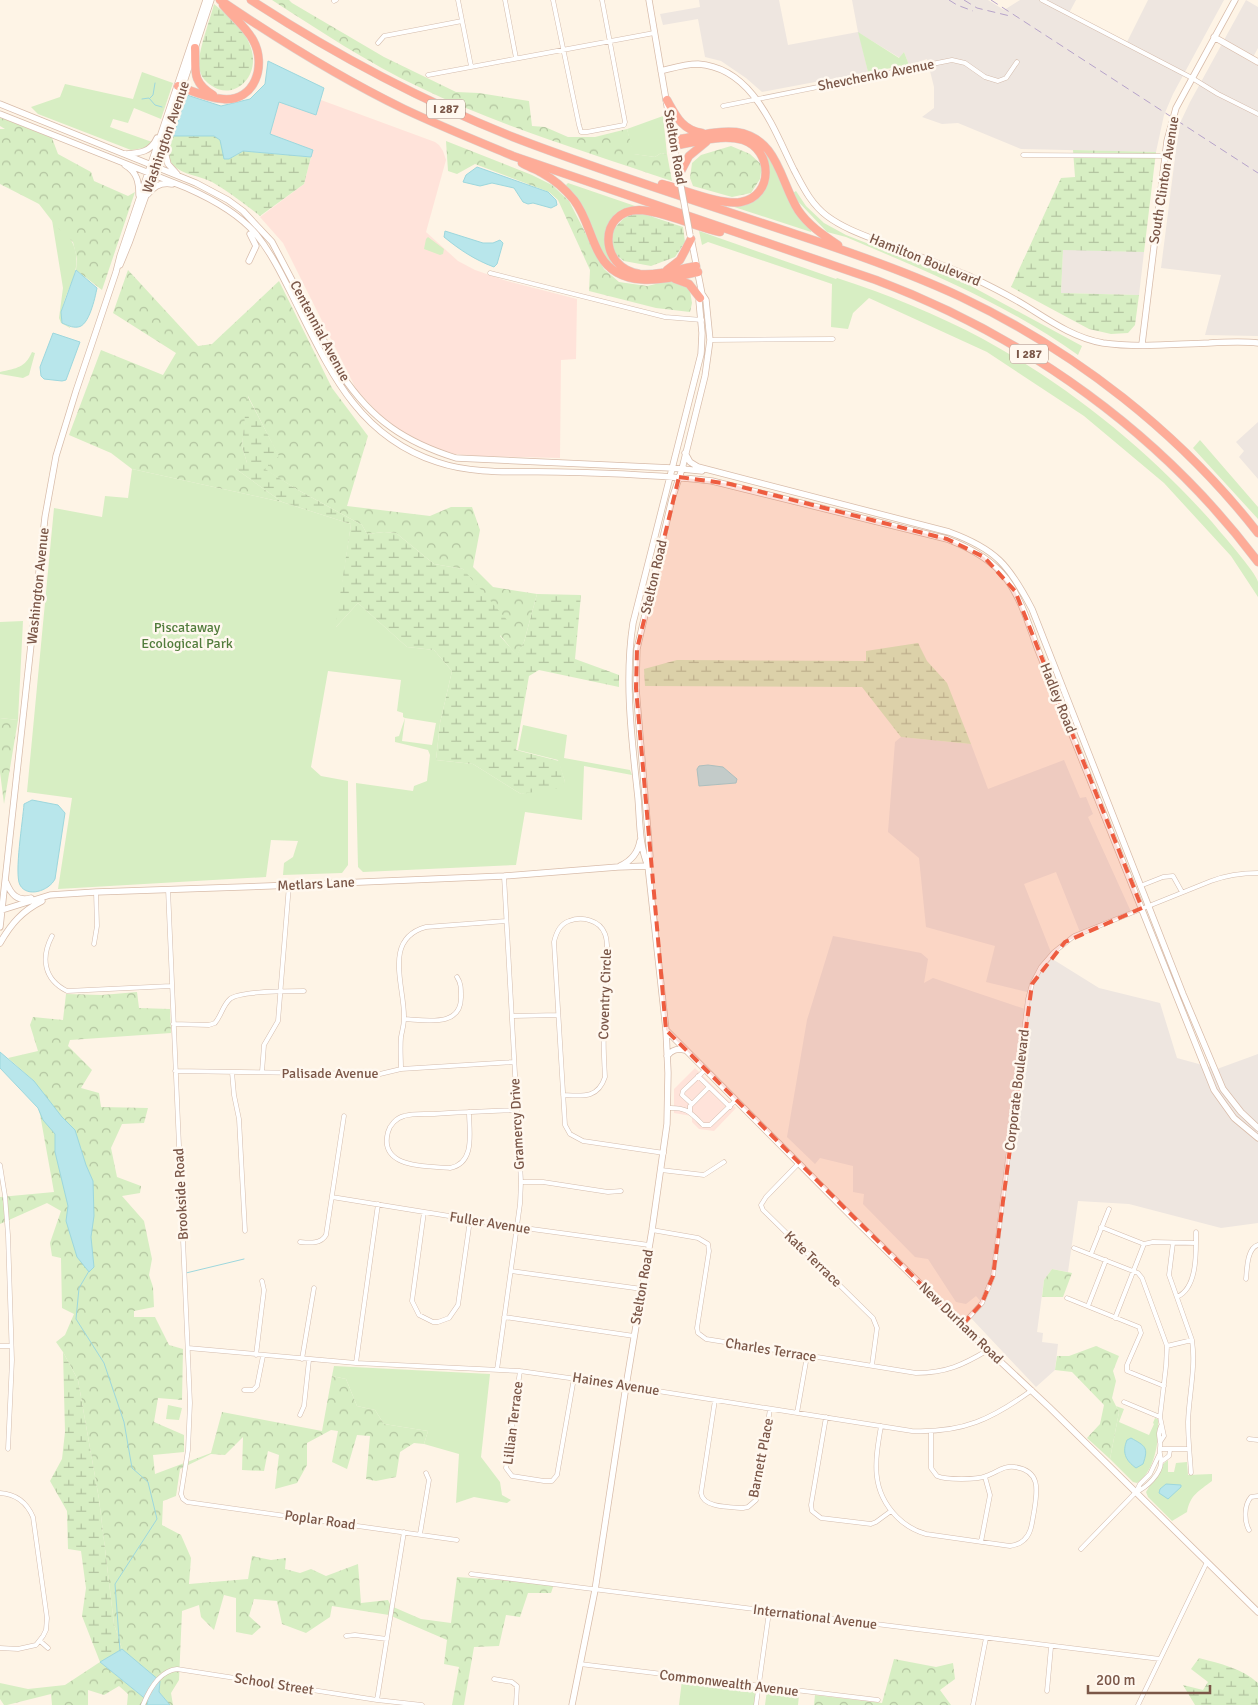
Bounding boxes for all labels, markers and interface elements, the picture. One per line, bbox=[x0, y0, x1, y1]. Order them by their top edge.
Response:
street label: Shevchenko Avenue bbox=[816, 55, 936, 95]
street label: Washington Avenue bbox=[139, 79, 193, 195]
road number: I 287 bbox=[427, 100, 465, 118]
street label: Stelton Road bbox=[660, 108, 690, 186]
street label: South Clinton Avenue bbox=[1146, 115, 1182, 245]
street label: Hamilton Boulevard bbox=[867, 230, 983, 290]
street label: Centennial Avenue bbox=[286, 278, 354, 384]
road number: I 287 bbox=[1010, 344, 1048, 364]
street label: Washington Avenue bbox=[23, 527, 53, 645]
street label: Stelton Road bbox=[637, 538, 671, 616]
park label: Piscataway Ecological Park bbox=[141, 619, 233, 652]
street label: Hadley Road bbox=[1036, 660, 1080, 736]
street label: Metlars Lane bbox=[277, 873, 355, 895]
street label: Coventry Circle bbox=[595, 948, 615, 1040]
street label: Corporate Boulevard bbox=[1001, 1028, 1033, 1152]
street label: Palisade Avenue bbox=[281, 1065, 379, 1082]
street label: Gramercy Drive bbox=[506, 1078, 528, 1170]
street label: Brookside Road bbox=[170, 1148, 192, 1240]
street label: Fuller Avenue bbox=[448, 1208, 532, 1238]
street label: Kate Terrace bbox=[781, 1227, 845, 1291]
street label: Stelton Road bbox=[627, 1248, 657, 1326]
street label: New Durham Road bbox=[915, 1279, 1007, 1367]
street label: Charles Terrace bbox=[724, 1334, 818, 1366]
street label: Haines Avenue bbox=[571, 1369, 661, 1399]
street label: Lillian Terrace bbox=[499, 1380, 527, 1466]
street label: Barnett Place bbox=[745, 1417, 777, 1499]
street label: Poplar Road bbox=[283, 1507, 357, 1533]
street label: International Avenue bbox=[752, 1601, 878, 1633]
scale bar bbox=[1088, 1662, 1210, 1694]
street label: Commonwealth Avenue bbox=[659, 1666, 799, 1700]
street label: School Street bbox=[233, 1669, 315, 1699]
text: 200 m bbox=[1096, 1671, 1136, 1689]

